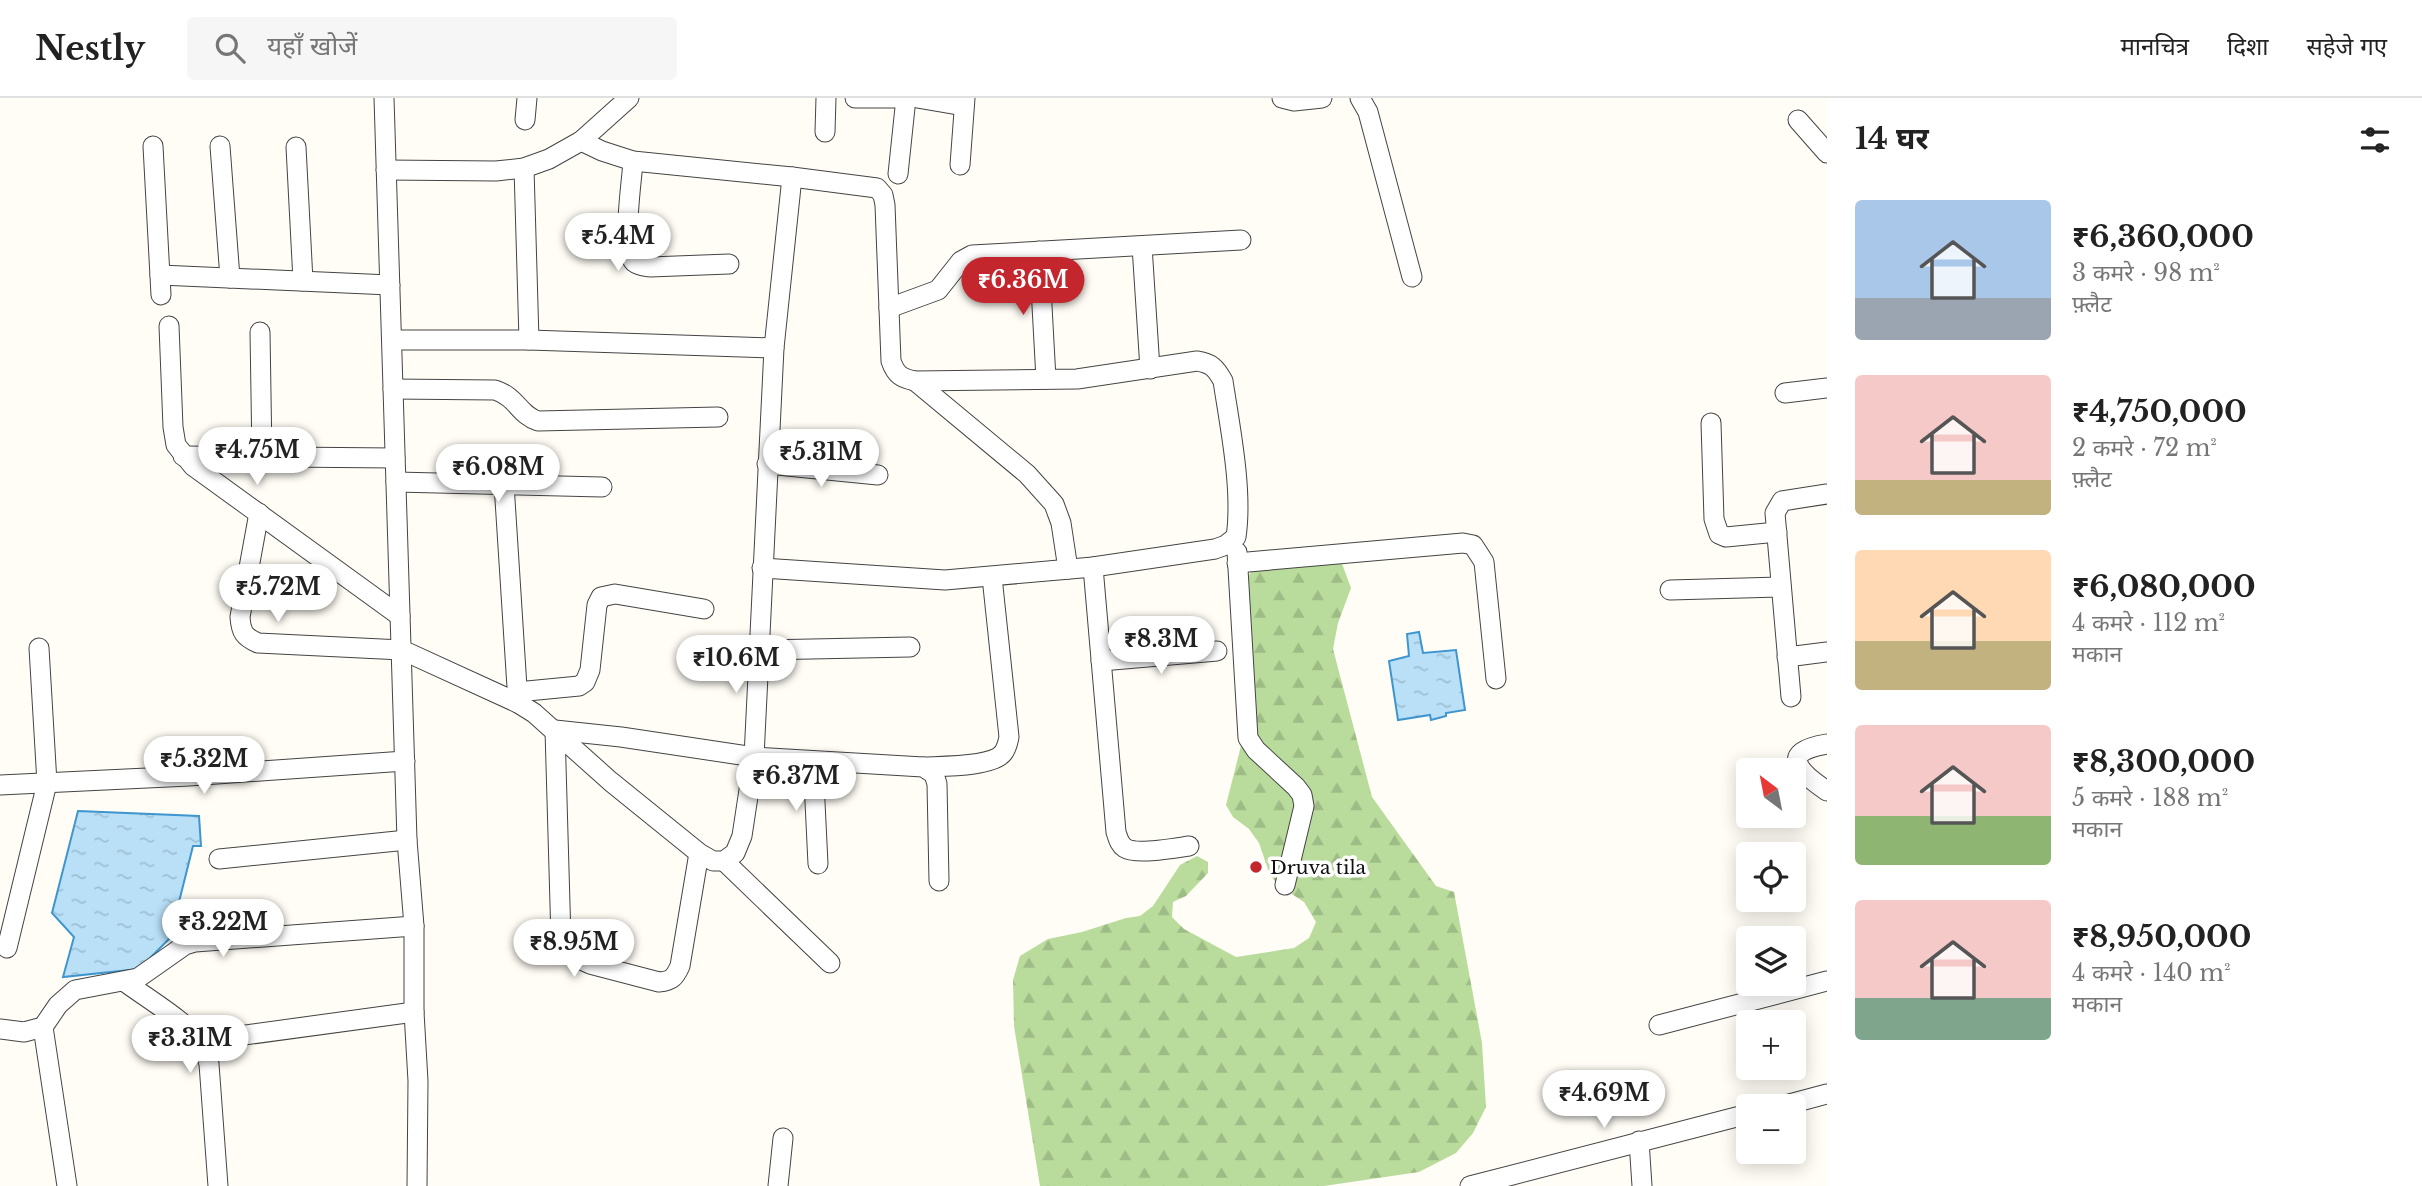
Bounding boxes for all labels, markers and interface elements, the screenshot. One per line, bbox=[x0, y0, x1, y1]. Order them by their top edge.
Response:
search box bbox=[187, 17, 677, 80]
text: Nestly bbox=[35, 28, 145, 69]
icon: search bbox=[211, 29, 249, 67]
text: यहाँ खोजें bbox=[267, 30, 357, 62]
text: मानचित्र bbox=[2120, 32, 2189, 61]
text: दिशा bbox=[2227, 32, 2269, 61]
text: सहेजे गए bbox=[2307, 32, 2387, 61]
text: 14 घर bbox=[1855, 120, 1929, 157]
icon: filters bbox=[2356, 121, 2394, 159]
pin: ₹5.4M bbox=[569, 214, 667, 273]
text: ₹6,360,000 bbox=[2072, 218, 2254, 255]
text: ₹5.4M bbox=[581, 222, 655, 250]
icon: home bbox=[1911, 228, 1995, 312]
pin: ₹6.36M bbox=[966, 258, 1080, 317]
text: 3 कमरे · 98 m² bbox=[2072, 259, 2220, 287]
text: ₹6.36M bbox=[977, 266, 1069, 294]
text: फ़्लैट bbox=[2072, 290, 2112, 318]
text: ₹4,750,000 bbox=[2072, 393, 2247, 430]
icon: home bbox=[1911, 403, 1995, 487]
pin: ₹4.75M bbox=[200, 428, 314, 487]
pin: ₹5.31M bbox=[764, 430, 878, 489]
text: 2 कमरे · 72 m² bbox=[2072, 434, 2217, 462]
text: ₹4.75M bbox=[214, 436, 300, 464]
text: ₹5.31M bbox=[779, 438, 863, 466]
pin: ₹6.08M bbox=[441, 444, 555, 504]
text: ₹6.08M bbox=[452, 453, 544, 481]
text: फ़्लैट bbox=[2072, 465, 2112, 493]
pin: ₹5.72M bbox=[221, 564, 335, 624]
text: ₹6,080,000 bbox=[2072, 568, 2256, 605]
text: ₹5.72M bbox=[235, 573, 321, 601]
icon: home bbox=[1911, 578, 1995, 662]
text: 4 कमरे · 112 m² bbox=[2072, 609, 2225, 637]
pin: ₹8.3M bbox=[1112, 616, 1210, 676]
text: ₹8.3M bbox=[1124, 625, 1198, 653]
pin: ₹10.6M bbox=[679, 636, 793, 695]
text: मकान bbox=[2072, 640, 2122, 668]
text: ₹10.6M bbox=[692, 644, 780, 672]
pin: ₹5.32M bbox=[147, 736, 261, 796]
text: ₹8,300,000 bbox=[2072, 743, 2255, 780]
text: ₹5.32M bbox=[160, 745, 248, 773]
icon: home bbox=[1911, 753, 1995, 837]
pin: ₹6.37M bbox=[739, 754, 853, 813]
north arrow bbox=[1736, 758, 1806, 828]
map controls bbox=[1736, 758, 1806, 1164]
text: ₹6.37M bbox=[752, 762, 840, 790]
text: 5 कमरे · 188 m² bbox=[2072, 784, 2228, 812]
text: मकान bbox=[2072, 815, 2122, 843]
button: locate bbox=[1736, 842, 1806, 912]
place label: Druva tila bbox=[1270, 856, 1367, 879]
marker: Druva tila bbox=[1248, 859, 1264, 875]
pin: ₹3.22M bbox=[166, 900, 280, 959]
text: ₹3.22M bbox=[178, 908, 268, 936]
text: ₹8,950,000 bbox=[2072, 918, 2251, 955]
pin: ₹8.95M bbox=[517, 920, 631, 979]
button: layers bbox=[1736, 926, 1806, 996]
text: ₹8.95M bbox=[529, 928, 619, 956]
icon: home bbox=[1911, 928, 1995, 1012]
text: 4 कमरे · 140 m² bbox=[2072, 959, 2231, 987]
text: मकान bbox=[2072, 990, 2122, 1018]
button: + bbox=[1736, 1010, 1806, 1080]
pin: ₹3.31M bbox=[133, 1016, 247, 1075]
text: ₹3.31M bbox=[148, 1024, 232, 1052]
pin: ₹4.69M bbox=[1547, 1070, 1661, 1130]
text: ₹4.69M bbox=[1558, 1079, 1650, 1107]
button: − bbox=[1736, 1094, 1806, 1164]

